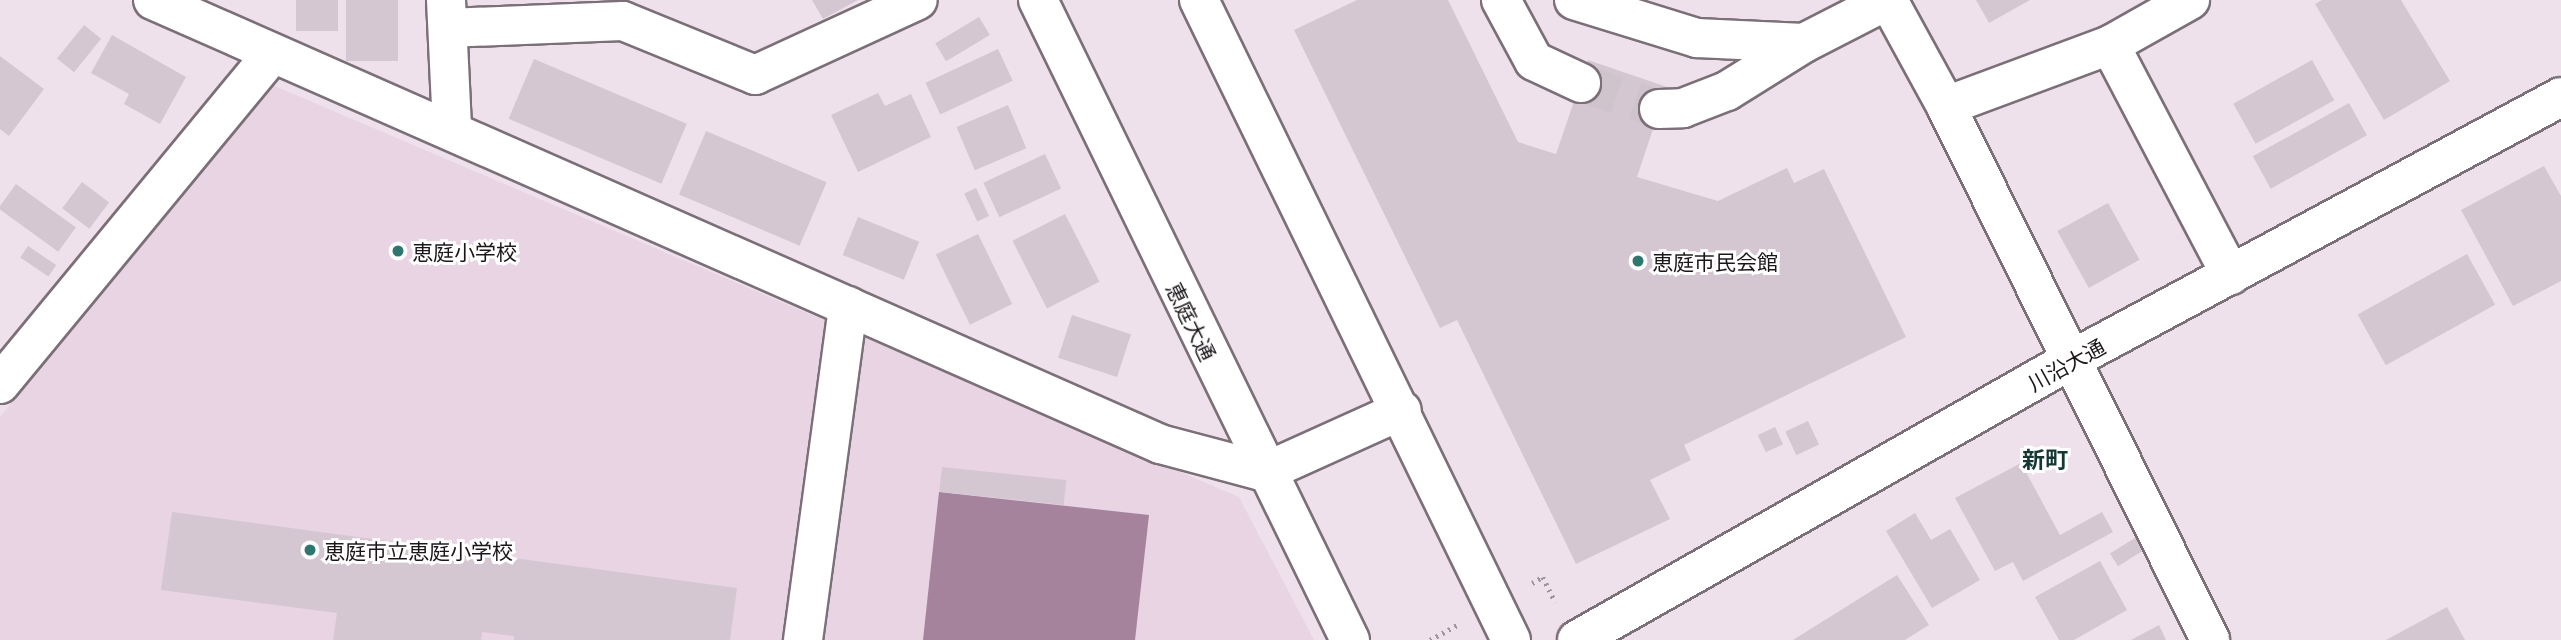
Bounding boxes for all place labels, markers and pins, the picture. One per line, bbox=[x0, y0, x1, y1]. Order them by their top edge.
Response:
place label: 恵庭小学校 bbox=[412, 238, 517, 264]
marker: 恵庭小学校 bbox=[390, 243, 406, 259]
place label: 恵庭市民会館 bbox=[1652, 248, 1778, 274]
marker: 恵庭市民会館 bbox=[1630, 253, 1646, 269]
place label: 恵庭市立恵庭小学校 bbox=[324, 537, 513, 563]
marker: 恵庭市立恵庭小学校 bbox=[302, 542, 318, 558]

